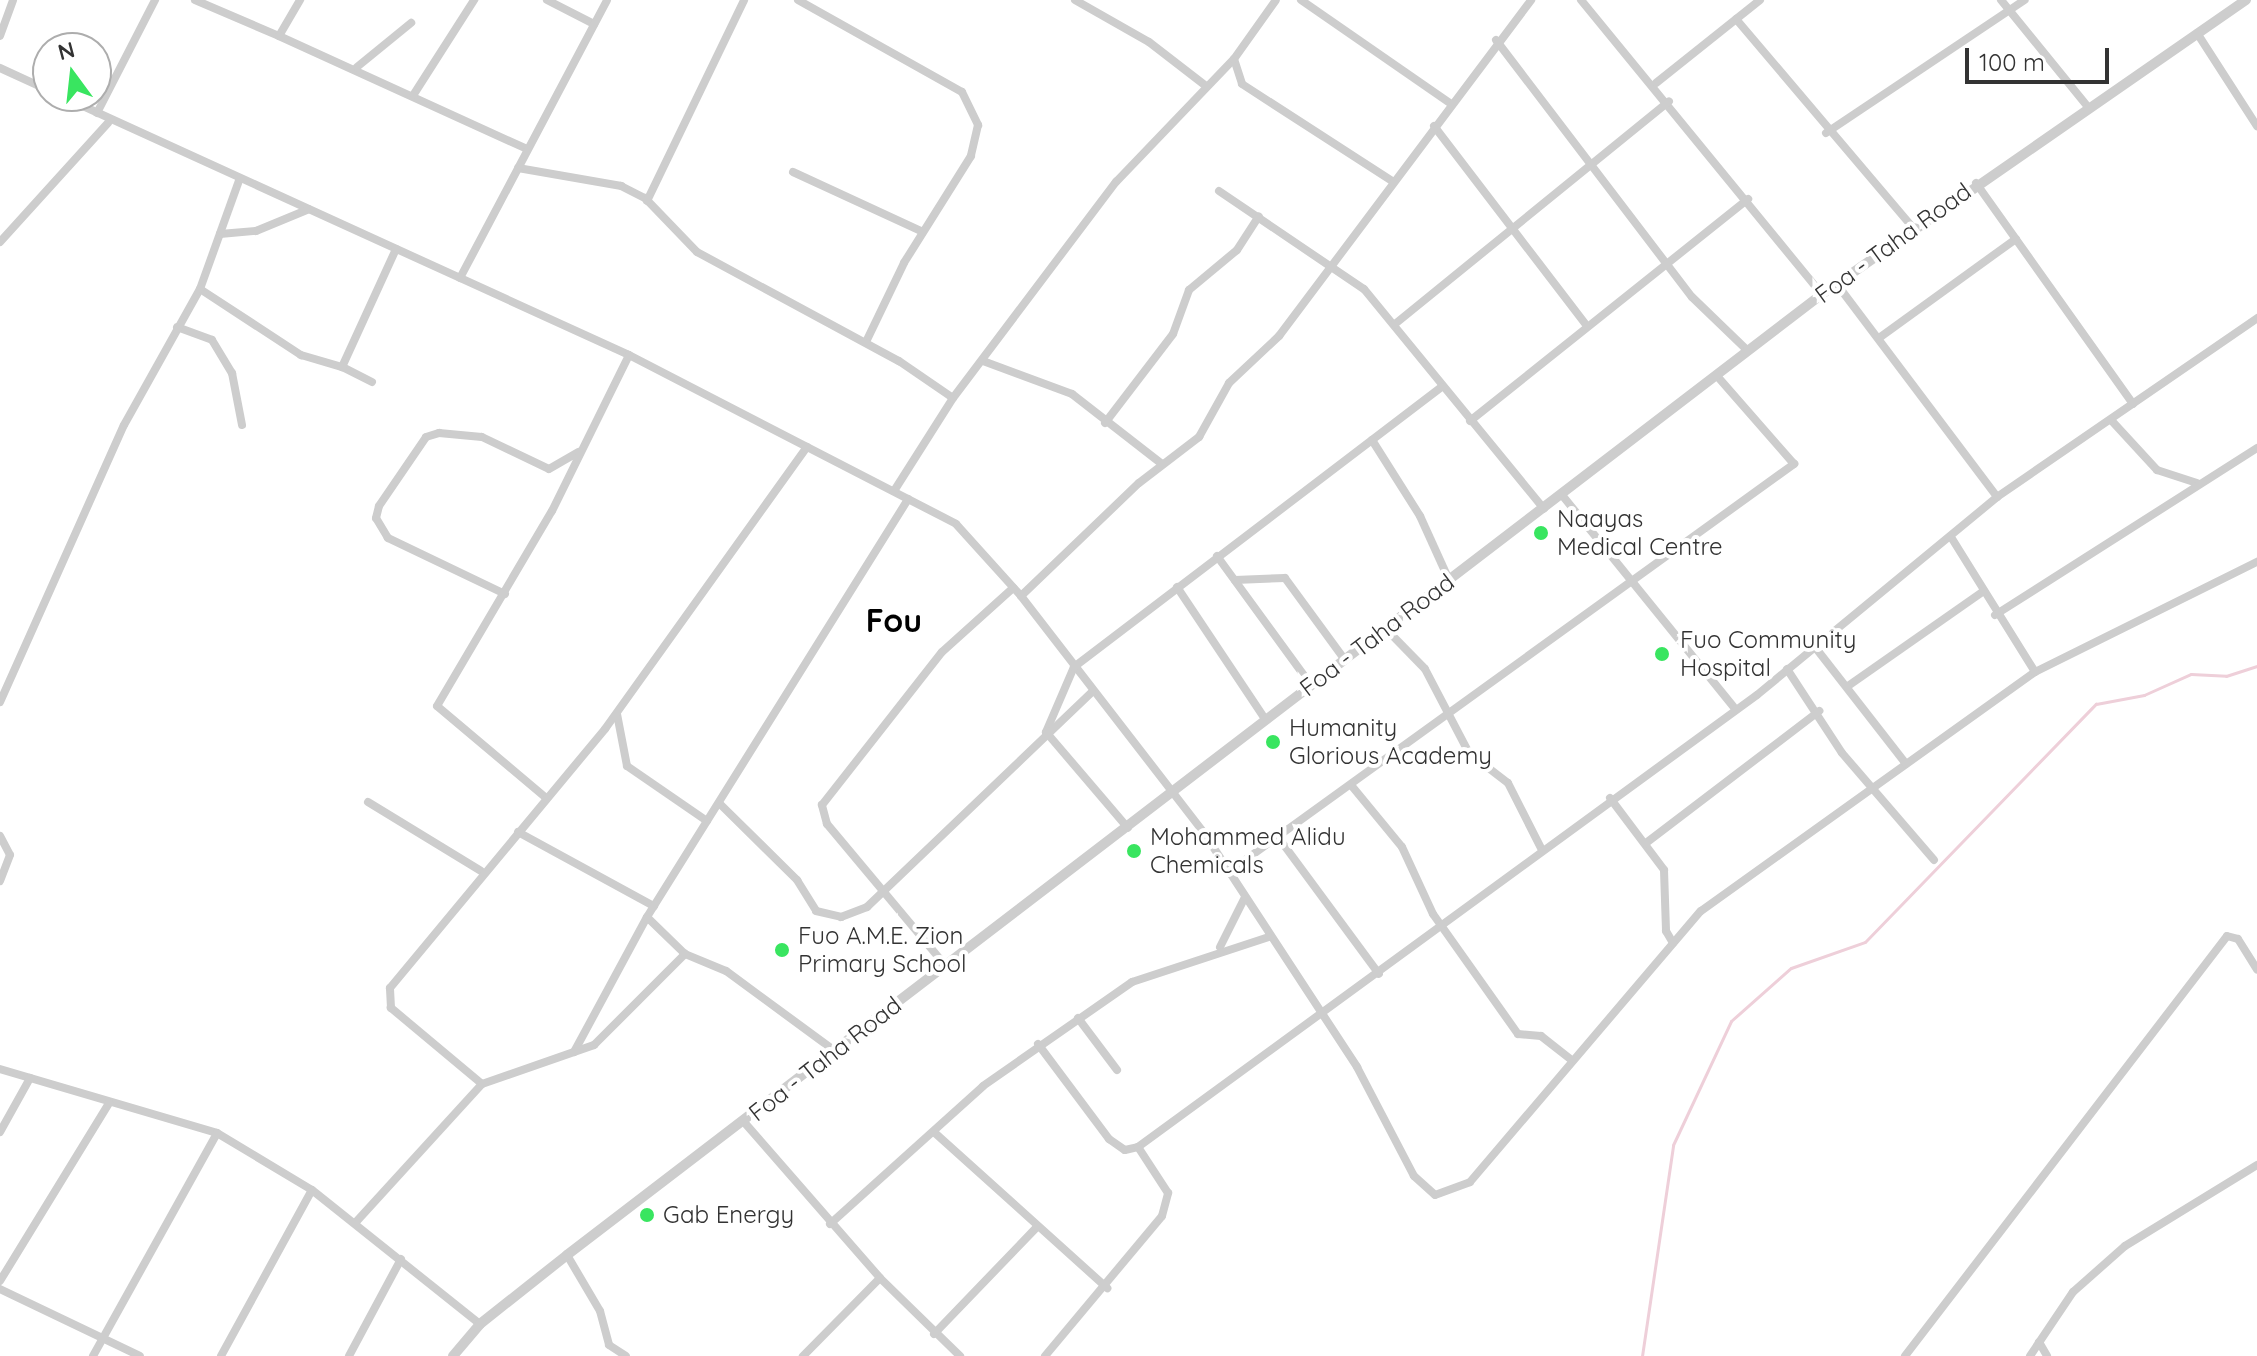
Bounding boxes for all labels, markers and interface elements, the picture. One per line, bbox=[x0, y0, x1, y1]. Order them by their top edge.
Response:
north arrow bbox=[32, 32, 112, 112]
scale bar bbox=[1969, 32, 2113, 82]
text: N bbox=[55, 35, 78, 66]
text: 100 m bbox=[1979, 47, 2045, 77]
street label: Foa - Taha Road bbox=[1809, 177, 1977, 309]
place label: Naayas Medical Centre bbox=[1557, 505, 1723, 561]
marker: Naayas Medical Centre bbox=[1532, 524, 1550, 542]
street label: Foa - Taha Road bbox=[1294, 568, 1460, 702]
district label: Fou bbox=[866, 601, 922, 639]
place label: Fuo Community Hospital bbox=[1680, 626, 1856, 682]
marker: Fuo Community Hospital bbox=[1651, 643, 1673, 665]
place label: Humanity Glorious Academy bbox=[1289, 714, 1492, 770]
marker: Humanity Glorious Academy bbox=[1264, 733, 1282, 751]
place label: Mohammed Alidu Chemicals bbox=[1150, 823, 1346, 879]
marker: Mohammed Alidu Chemicals bbox=[1125, 842, 1143, 860]
place label: Fuo A.M.E. Zion Primary School bbox=[798, 922, 967, 978]
marker: Fuo A.M.E. Zion Primary School bbox=[773, 941, 791, 959]
street label: Foa - Taha Road bbox=[743, 991, 907, 1127]
place label: Gab Energy bbox=[663, 1201, 794, 1229]
marker: Gab Energy bbox=[638, 1206, 656, 1224]

